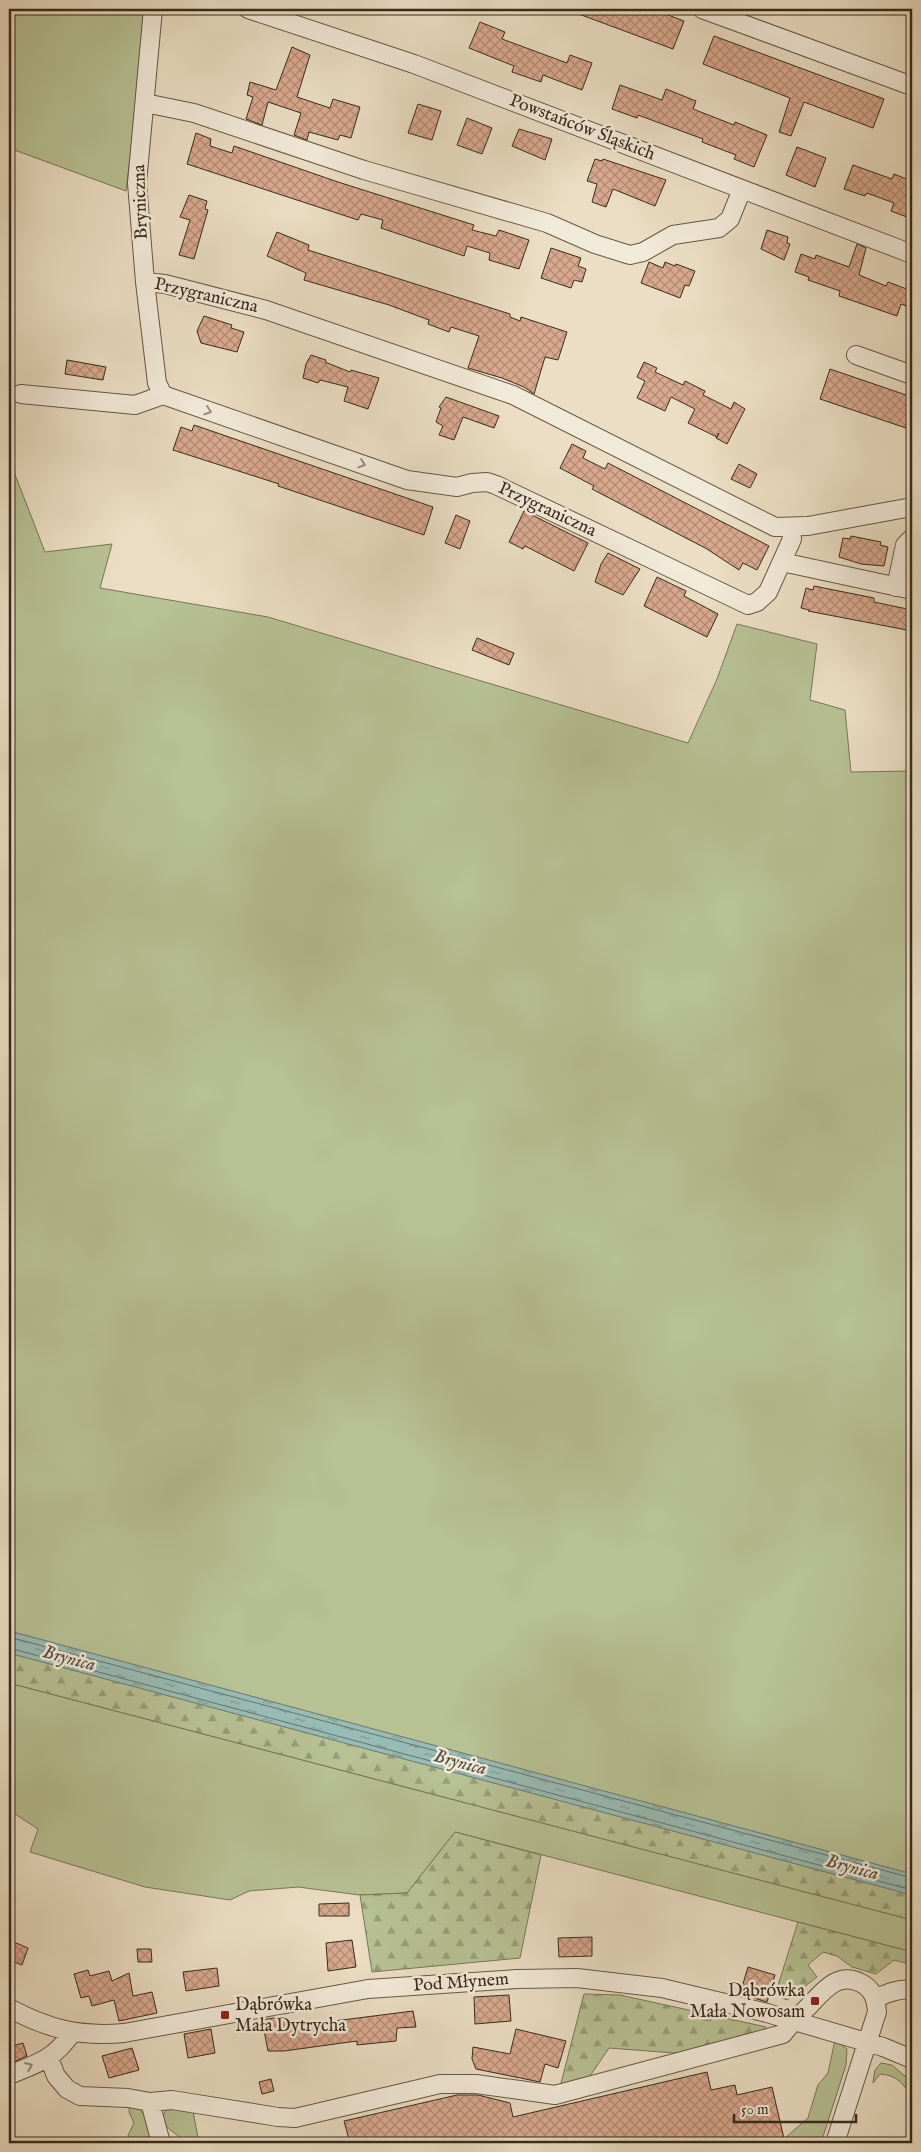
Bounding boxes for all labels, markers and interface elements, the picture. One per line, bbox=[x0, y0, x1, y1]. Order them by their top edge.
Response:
street label: Powstańców Śląskich bbox=[506, 88, 659, 167]
street label: Bryniczna bbox=[128, 164, 154, 240]
street label: Przygraniczna bbox=[152, 273, 260, 319]
one-way arrow bbox=[204, 406, 212, 416]
one-way arrow bbox=[357, 459, 366, 469]
street label: Przygraniczna bbox=[494, 477, 600, 543]
water label: Brynica bbox=[40, 1640, 98, 1678]
water label: Brynica bbox=[431, 1744, 489, 1782]
water label: Brynica bbox=[823, 1849, 881, 1887]
street label: Pod Młynem bbox=[412, 1968, 510, 1998]
place label: Dąbrówka Mała Nowosam bbox=[690, 1980, 805, 2024]
place label: Dąbrówka Mała Dytrycha bbox=[235, 1994, 346, 2038]
marker: Dąbrówka Mała Nowosam bbox=[809, 1995, 821, 2007]
marker: Dąbrówka Mała Dytrycha bbox=[219, 2009, 231, 2021]
one-way arrow bbox=[24, 2062, 33, 2073]
scale bar bbox=[734, 2092, 856, 2124]
text: 50 m bbox=[741, 2100, 769, 2119]

